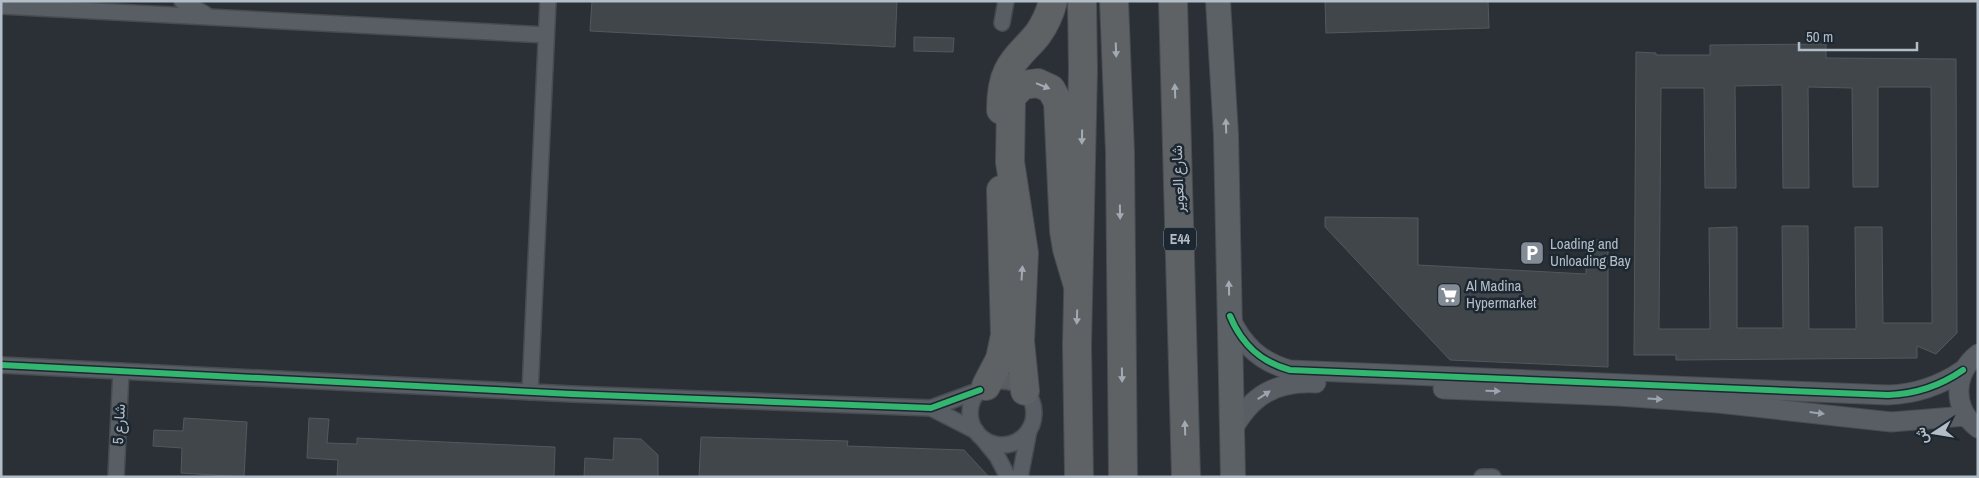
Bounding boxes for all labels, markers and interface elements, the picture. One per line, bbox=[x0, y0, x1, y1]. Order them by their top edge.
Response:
scale bar bbox=[1799, 20, 1916, 52]
text: 50 m bbox=[1806, 26, 1833, 47]
one-way arrow bbox=[1112, 42, 1120, 58]
one-way arrow bbox=[1036, 82, 1051, 90]
one-way arrow bbox=[1171, 82, 1179, 98]
one-way arrow bbox=[1221, 117, 1229, 133]
one-way arrow bbox=[1078, 130, 1086, 146]
street label: شارع العوير bbox=[1166, 145, 1190, 214]
one-way arrow bbox=[1116, 205, 1124, 221]
road number: E44 bbox=[1164, 228, 1196, 250]
place label: Loading and Unloading Bay bbox=[1550, 233, 1632, 271]
parking icon: Loading and Unloading Bay bbox=[1519, 240, 1545, 266]
one-way arrow bbox=[1019, 265, 1027, 281]
place label: Al Madina Hypermarket bbox=[1465, 275, 1537, 313]
one-way arrow bbox=[1225, 280, 1233, 296]
supermarket icon: Al Madina Hypermarket bbox=[1436, 282, 1462, 308]
one-way arrow bbox=[1073, 310, 1081, 326]
one-way arrow bbox=[1118, 367, 1126, 383]
one-way arrow bbox=[1485, 387, 1501, 395]
one-way arrow bbox=[1257, 390, 1270, 399]
one-way arrow bbox=[1648, 395, 1664, 403]
street label: شارع 5 bbox=[107, 403, 131, 445]
north arrow bbox=[1909, 408, 1959, 458]
one-way arrow bbox=[1810, 409, 1826, 417]
one-way arrow bbox=[1181, 420, 1189, 436]
text: ش bbox=[1911, 425, 1932, 446]

